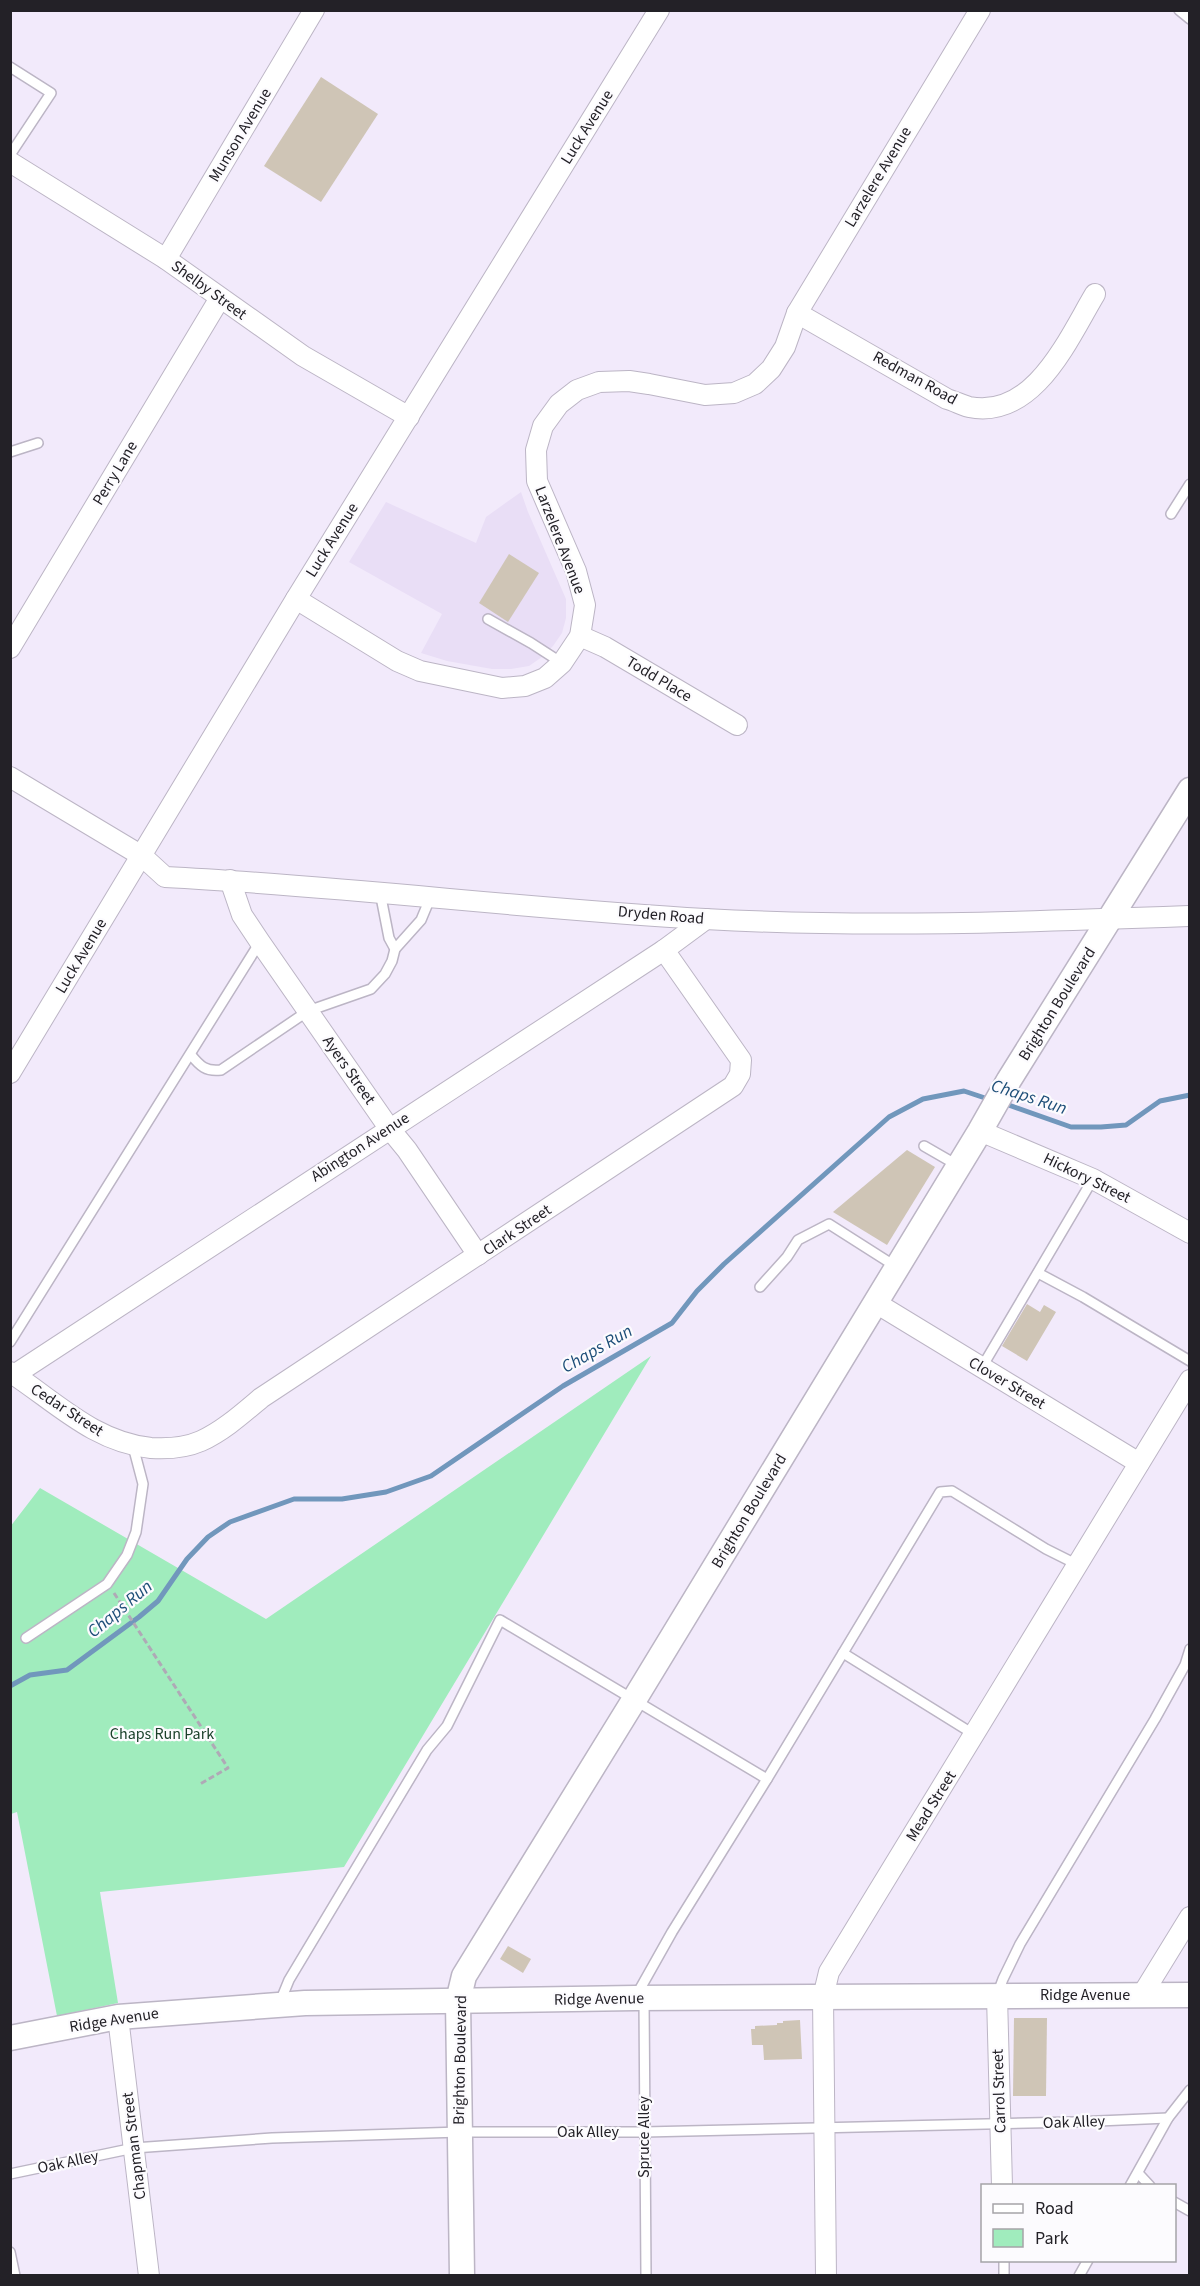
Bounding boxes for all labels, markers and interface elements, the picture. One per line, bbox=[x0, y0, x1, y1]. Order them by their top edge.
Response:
street label: Munson Avenue bbox=[203, 84, 277, 186]
street label: Luck Avenue bbox=[555, 85, 619, 168]
street label: Larzelere Avenue bbox=[839, 123, 917, 231]
street label: Shelby Street bbox=[167, 255, 252, 325]
street label: Redman Road bbox=[869, 346, 961, 410]
street label: Perry Lane bbox=[87, 437, 143, 509]
street label: Larzelere Avenue bbox=[529, 483, 591, 597]
street label: Luck Avenue bbox=[300, 498, 364, 581]
street label: Todd Place bbox=[622, 651, 696, 707]
street label: Dryden Road bbox=[617, 900, 705, 930]
street label: Luck Avenue bbox=[50, 914, 112, 998]
street label: Brighton Boulevard bbox=[1013, 943, 1101, 1065]
street label: Ayers Street bbox=[317, 1031, 381, 1109]
water label: Chaps Run bbox=[988, 1073, 1070, 1121]
street label: Abington Avenue bbox=[306, 1107, 414, 1187]
street label: Hickory Street bbox=[1040, 1147, 1135, 1209]
street label: Clark Street bbox=[478, 1199, 556, 1261]
water label: Chaps Run bbox=[557, 1319, 637, 1379]
street label: Clover Street bbox=[964, 1351, 1050, 1415]
street label: Cedar Street bbox=[26, 1378, 108, 1442]
street label: Brighton Boulevard bbox=[706, 1450, 792, 1572]
water label: Chaps Run bbox=[82, 1574, 158, 1644]
park label: Chaps Run Park bbox=[110, 1723, 214, 1745]
street label: Mead Street bbox=[901, 1766, 962, 1846]
street label: Ridge Avenue bbox=[1040, 1984, 1130, 2006]
street label: Ridge Avenue bbox=[554, 1987, 644, 2011]
street label: Brighton Boulevard bbox=[448, 1995, 472, 2125]
street label: Ridge Avenue bbox=[68, 2002, 160, 2038]
street label: Carrol Street bbox=[987, 2048, 1011, 2133]
street label: Chapman Street bbox=[116, 2090, 152, 2201]
street label: Spruce Alley bbox=[633, 2095, 655, 2178]
street label: Oak Alley bbox=[1043, 2110, 1106, 2134]
street label: Oak Alley bbox=[557, 2121, 620, 2143]
street label: Oak Alley bbox=[35, 2145, 101, 2179]
legend bbox=[981, 2184, 1176, 2262]
text: Road bbox=[1035, 2196, 1074, 2221]
text: Park bbox=[1035, 2226, 1069, 2251]

